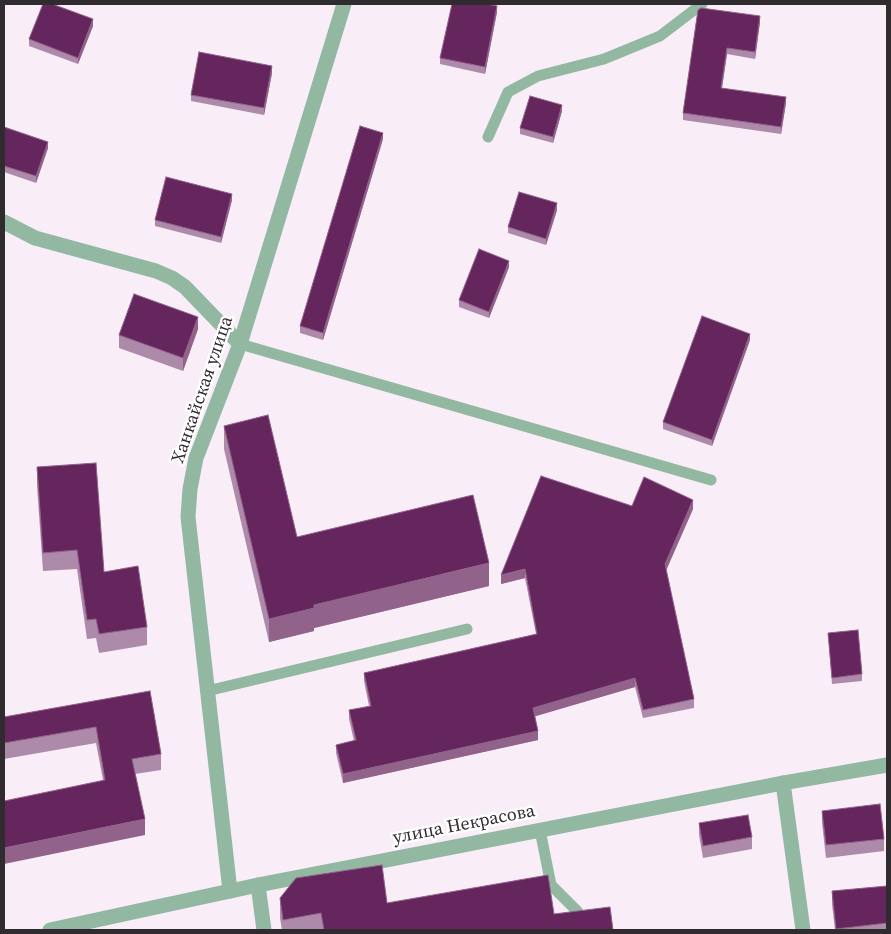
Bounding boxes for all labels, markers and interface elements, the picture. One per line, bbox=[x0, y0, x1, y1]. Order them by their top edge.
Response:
street label: Ханкайская улица bbox=[168, 313, 238, 467]
street label: улица Некрасова bbox=[391, 801, 537, 849]

